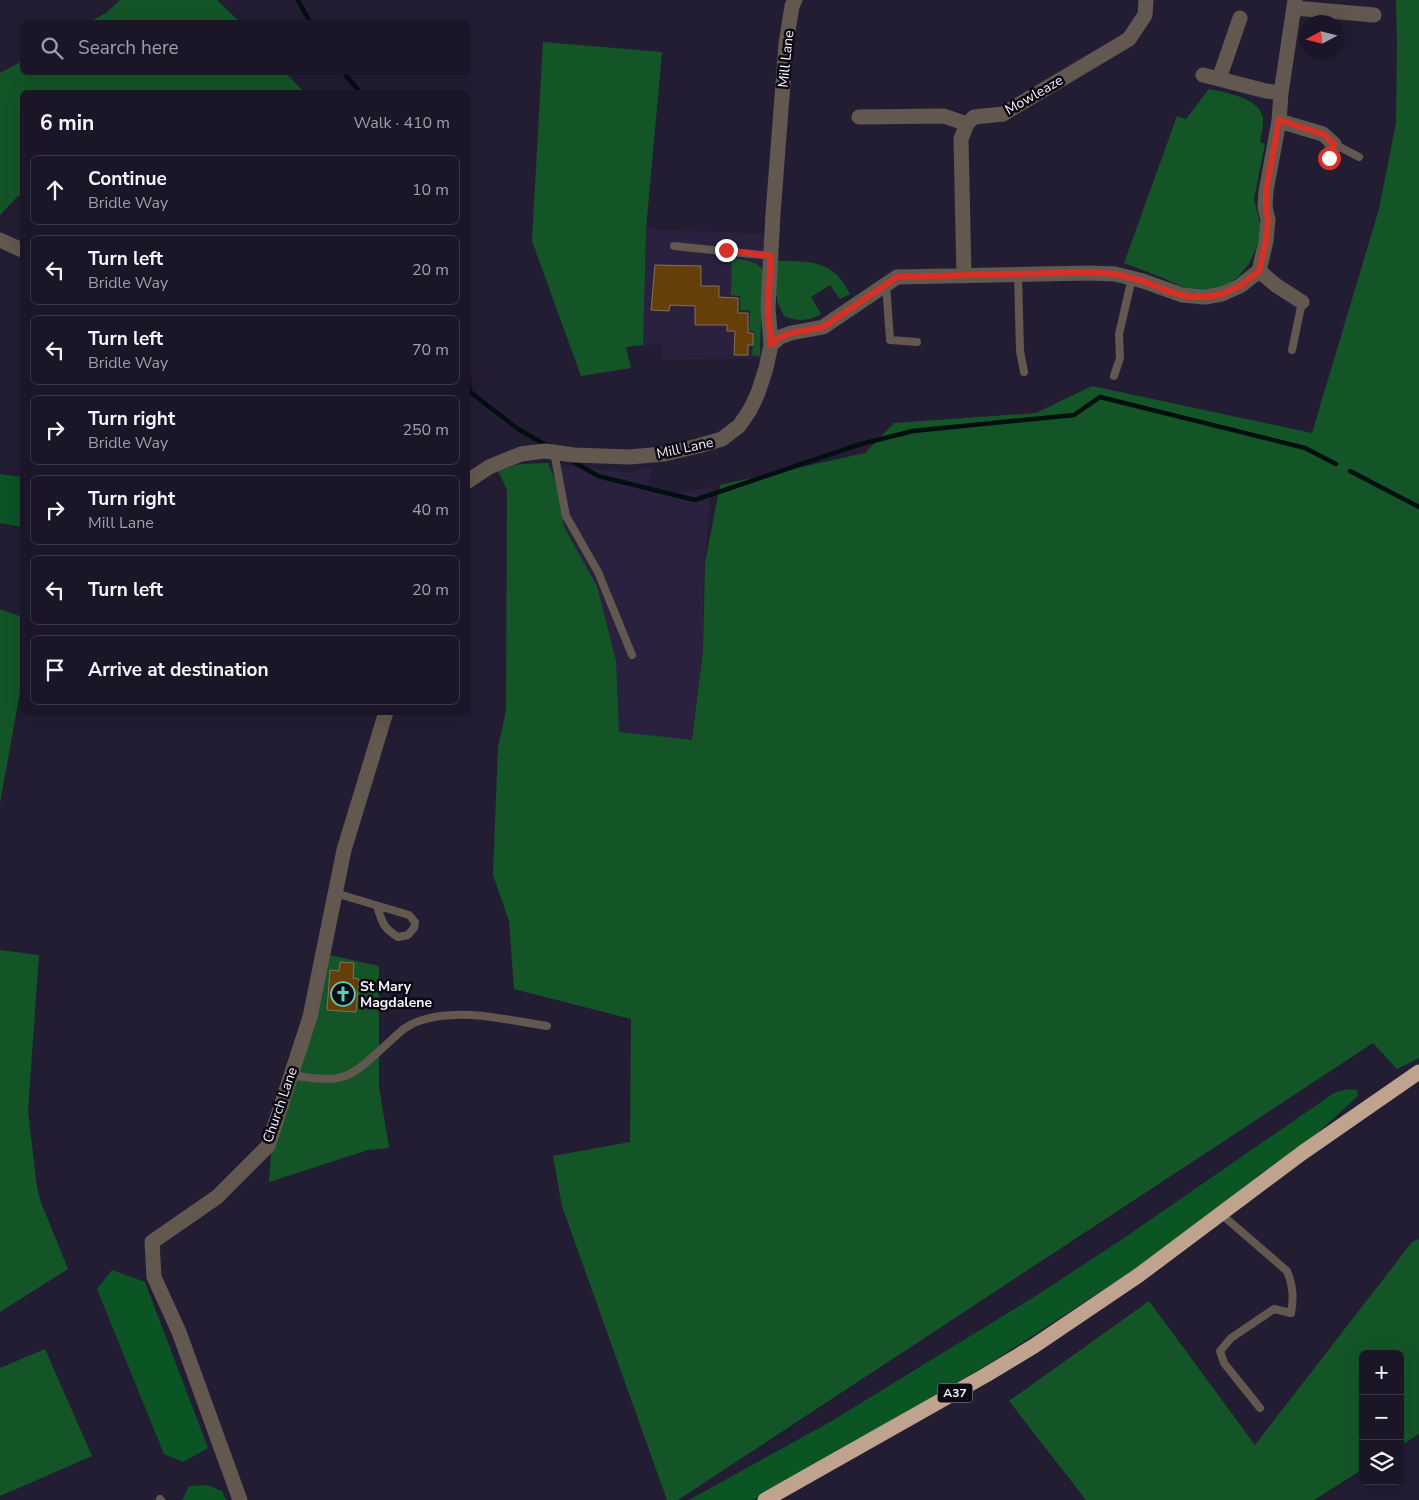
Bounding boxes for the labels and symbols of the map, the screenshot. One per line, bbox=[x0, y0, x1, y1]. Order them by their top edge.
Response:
north arrow bbox=[1299, 15, 1344, 60]
street label: Mill Lane bbox=[774, 29, 798, 89]
street label: Mowleaze bbox=[1001, 71, 1067, 119]
route start bbox=[1318, 147, 1341, 170]
route end bbox=[715, 239, 738, 262]
street label: Mill Lane bbox=[655, 433, 715, 463]
place label: St Mary Magdalene bbox=[360, 977, 432, 1012]
church icon: St Mary Magdalene bbox=[330, 981, 356, 1007]
street label: Church Lane bbox=[258, 1065, 302, 1145]
road number: A37 bbox=[938, 1384, 972, 1402]

